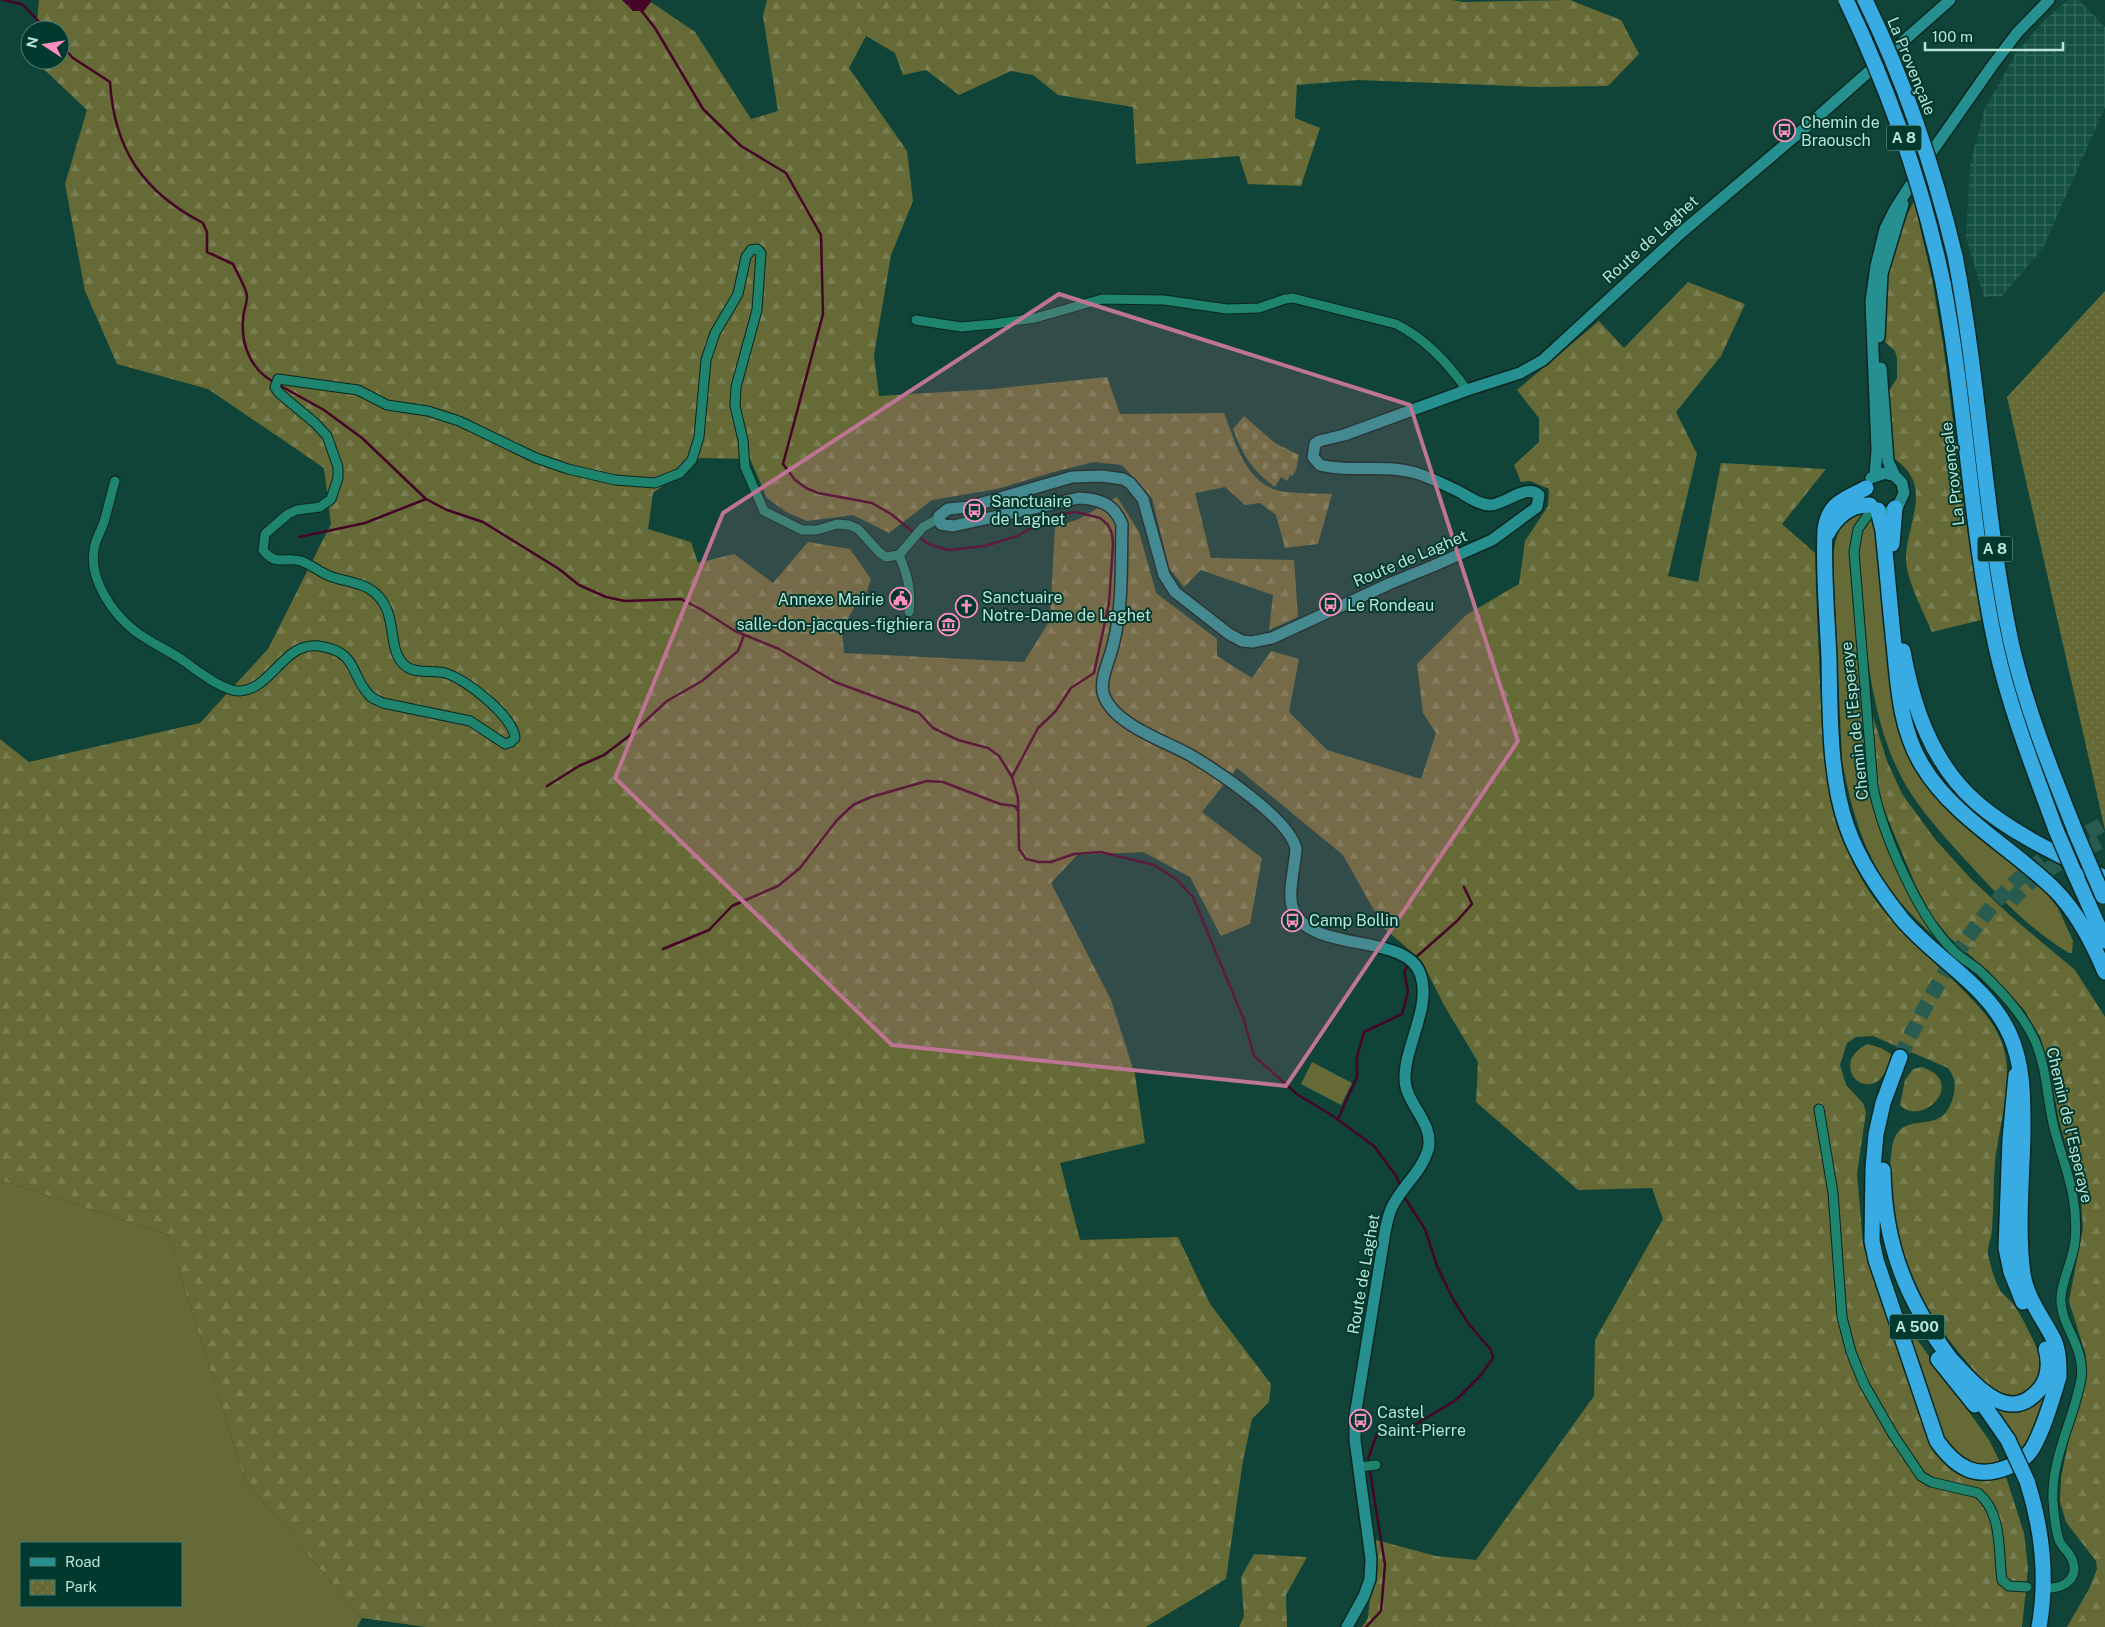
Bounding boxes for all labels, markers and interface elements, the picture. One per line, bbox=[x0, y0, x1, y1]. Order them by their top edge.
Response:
street label: La Provençale bbox=[1883, 14, 1940, 118]
north arrow bbox=[20, 20, 70, 70]
scale bar bbox=[1925, 20, 2062, 52]
text: 100 m bbox=[1932, 28, 1973, 45]
text: N bbox=[23, 35, 41, 49]
place label: Chemin de Braousch bbox=[1801, 113, 1880, 150]
bus stop icon: Chemin de Braousch bbox=[1773, 119, 1797, 143]
road number: A 8 bbox=[1886, 126, 1922, 150]
street label: Route de Laghet bbox=[1599, 192, 1702, 287]
street label: La Provençale bbox=[1937, 421, 1968, 527]
place label: Sanctuaire de Laghet bbox=[991, 492, 1072, 529]
bus stop icon: Sanctuaire de Laghet bbox=[963, 498, 987, 522]
street label: Route de Laghet bbox=[1350, 526, 1470, 591]
road number: A 8 bbox=[1978, 536, 2012, 562]
public building icon: Annexe Mairie bbox=[888, 587, 912, 611]
place label: Sanctuaire Notre-Dame de Laghet bbox=[982, 588, 1151, 625]
place label: Annexe Mairie bbox=[778, 590, 884, 609]
bus stop icon: Le Rondeau bbox=[1319, 593, 1343, 617]
church icon: Sanctuaire Notre-Dame de Laghet bbox=[954, 594, 978, 618]
place label: Le Rondeau bbox=[1347, 596, 1434, 615]
museum icon: salle-don-jacques-fighiera bbox=[937, 612, 961, 636]
place label: salle-don-jacques-fighiera bbox=[736, 615, 933, 634]
street label: Chemin de l'Esperaye bbox=[1837, 641, 1872, 801]
bus stop icon: Camp Bollin bbox=[1281, 908, 1305, 932]
place label: Camp Bollin bbox=[1309, 911, 1398, 930]
street label: Chemin de l'Esperaye bbox=[2042, 1045, 2097, 1205]
street label: Route de Laghet bbox=[1344, 1212, 1383, 1336]
road number: A 500 bbox=[1890, 1314, 1944, 1340]
place label: Castel Saint-Pierre bbox=[1377, 1403, 1466, 1440]
bus stop icon: Castel Saint-Pierre bbox=[1349, 1409, 1373, 1433]
legend bbox=[20, 1542, 182, 1607]
text: Road bbox=[65, 1553, 101, 1570]
text: Park bbox=[65, 1578, 97, 1595]

